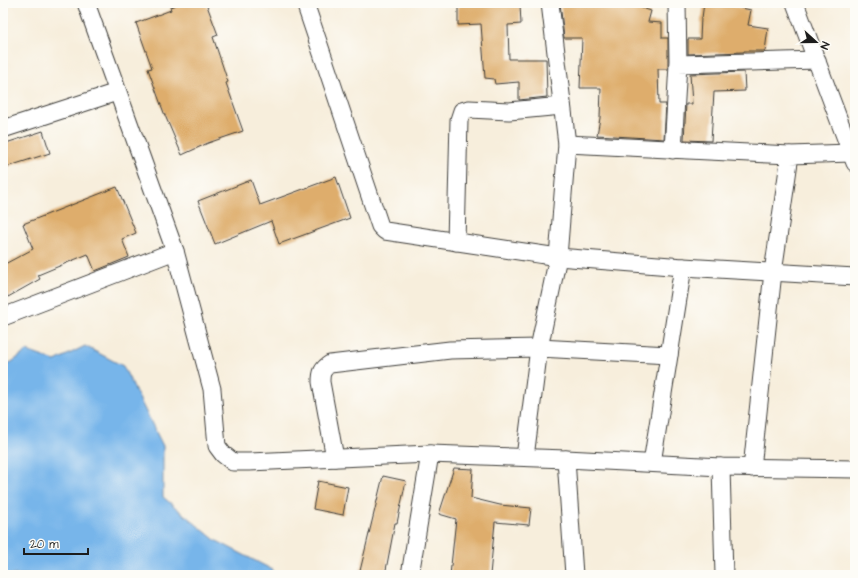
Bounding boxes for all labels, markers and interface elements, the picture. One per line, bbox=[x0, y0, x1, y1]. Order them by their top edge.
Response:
north arrow bbox=[796, 22, 836, 62]
text: N bbox=[817, 39, 833, 51]
scale bar bbox=[24, 530, 88, 556]
text: 20 m bbox=[30, 536, 59, 553]

